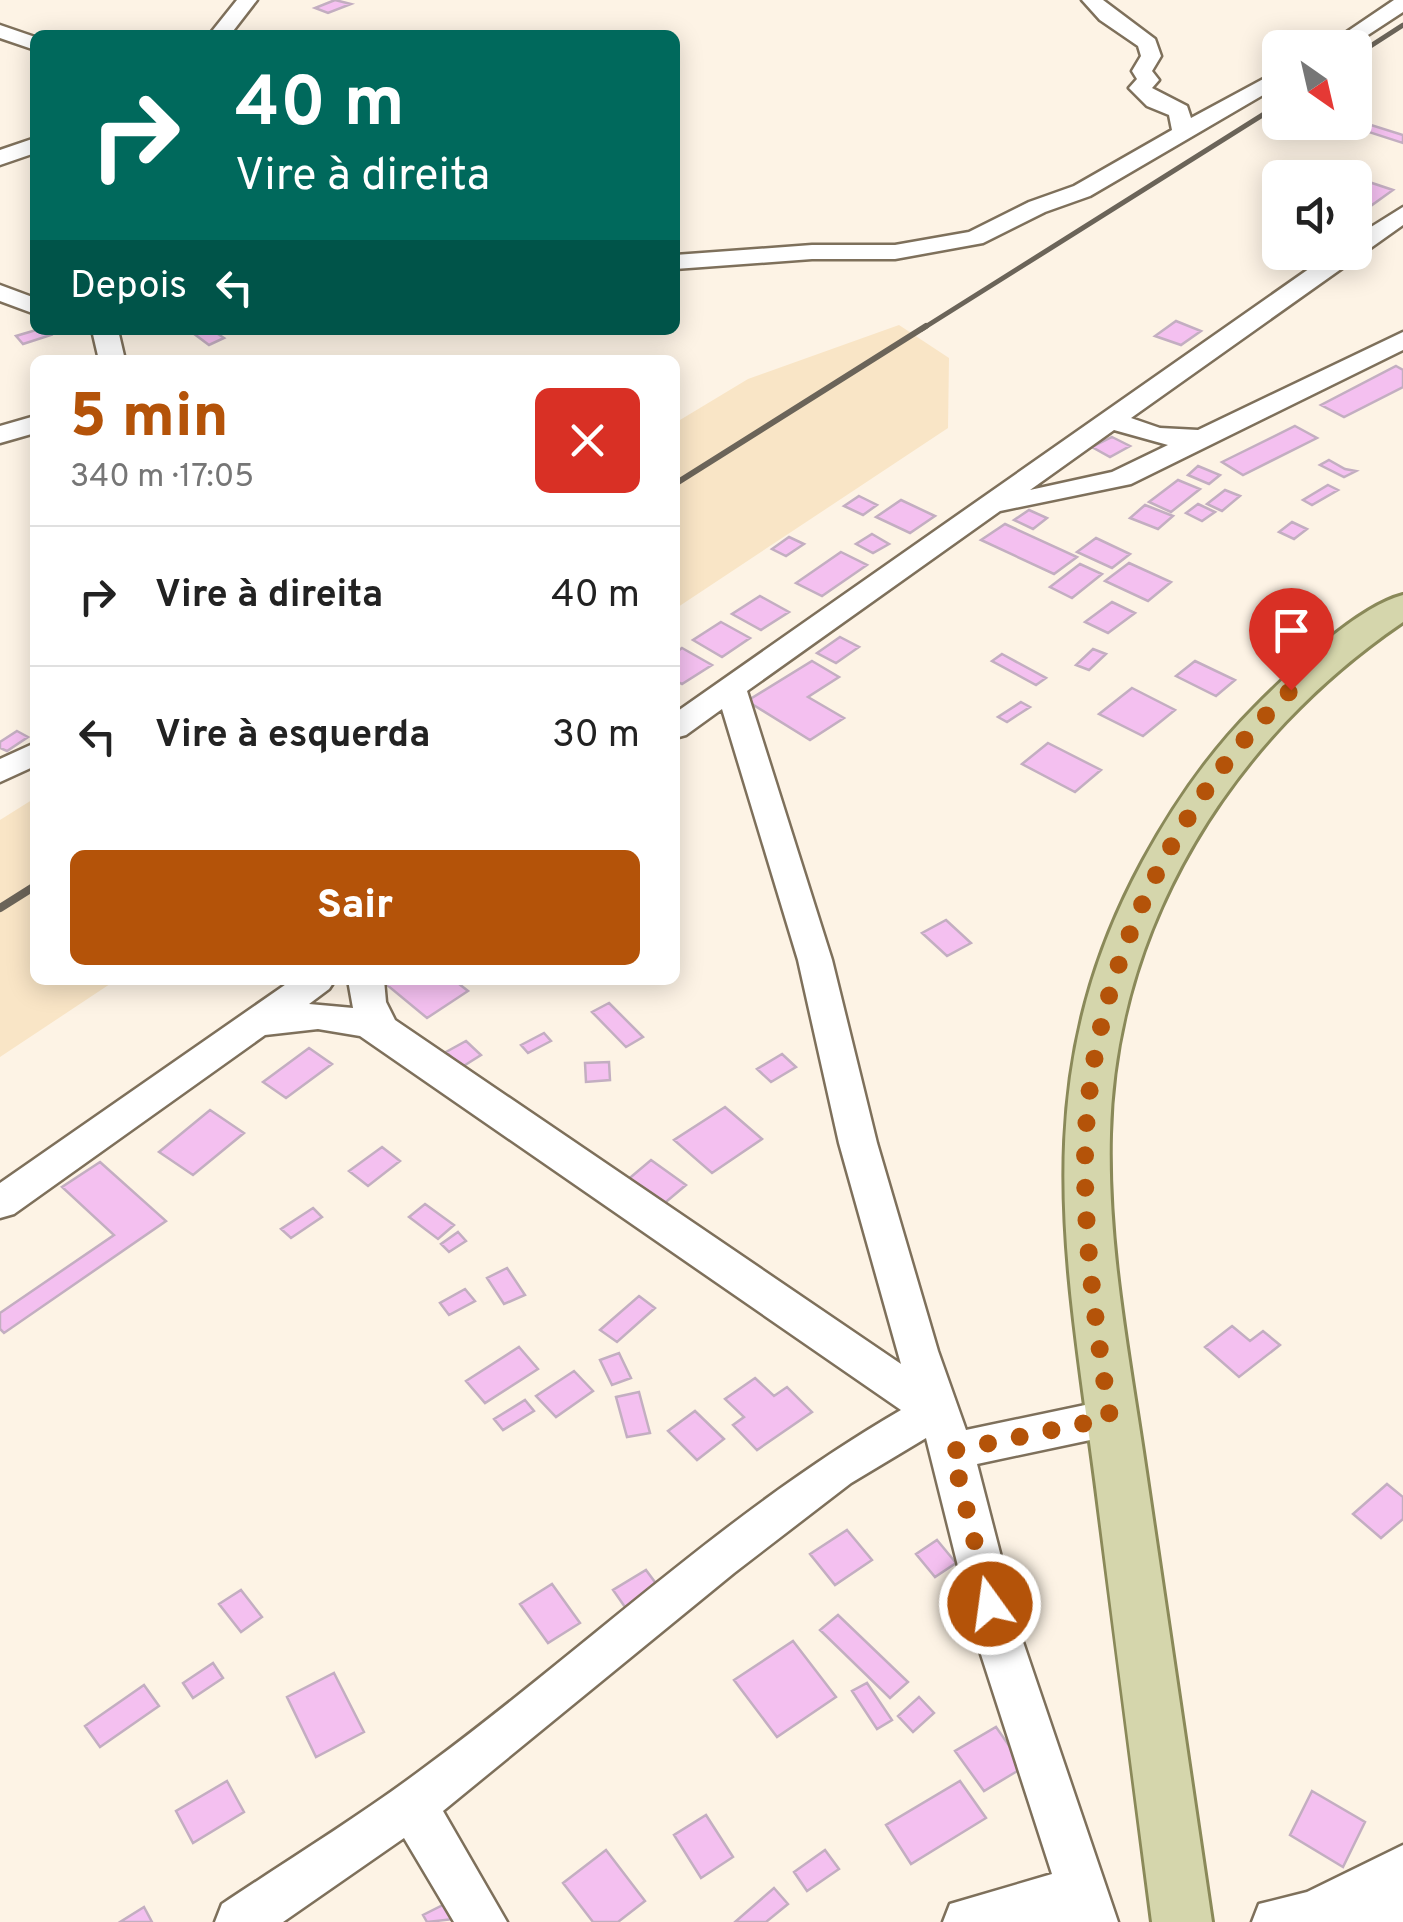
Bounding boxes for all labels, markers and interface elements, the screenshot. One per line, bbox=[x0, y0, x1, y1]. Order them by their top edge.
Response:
north arrow bbox=[1262, 30, 1372, 140]
map controls bbox=[1262, 30, 1372, 270]
text: 40 m bbox=[235, 62, 405, 151]
icon: right bbox=[70, 70, 200, 200]
text: Vire à direita bbox=[235, 149, 490, 206]
button: sound bbox=[1262, 160, 1372, 270]
icon: left bbox=[207, 260, 262, 315]
text: Depois bbox=[70, 263, 187, 312]
text: 5 min bbox=[70, 382, 229, 458]
button: close bbox=[535, 388, 640, 493]
text: 340 m · 17:05 bbox=[70, 458, 254, 498]
icon: right bbox=[70, 569, 125, 624]
text: Vire à direita bbox=[155, 572, 383, 621]
text: 40 m bbox=[551, 572, 640, 621]
pin bbox=[1249, 588, 1334, 691]
icon: arrive bbox=[1264, 603, 1319, 658]
icon: left bbox=[70, 709, 125, 764]
text: Vire à esquerda bbox=[155, 712, 430, 761]
text: 30 m bbox=[552, 712, 640, 761]
button: Sair bbox=[70, 850, 640, 965]
position arrow bbox=[938, 1552, 1042, 1656]

